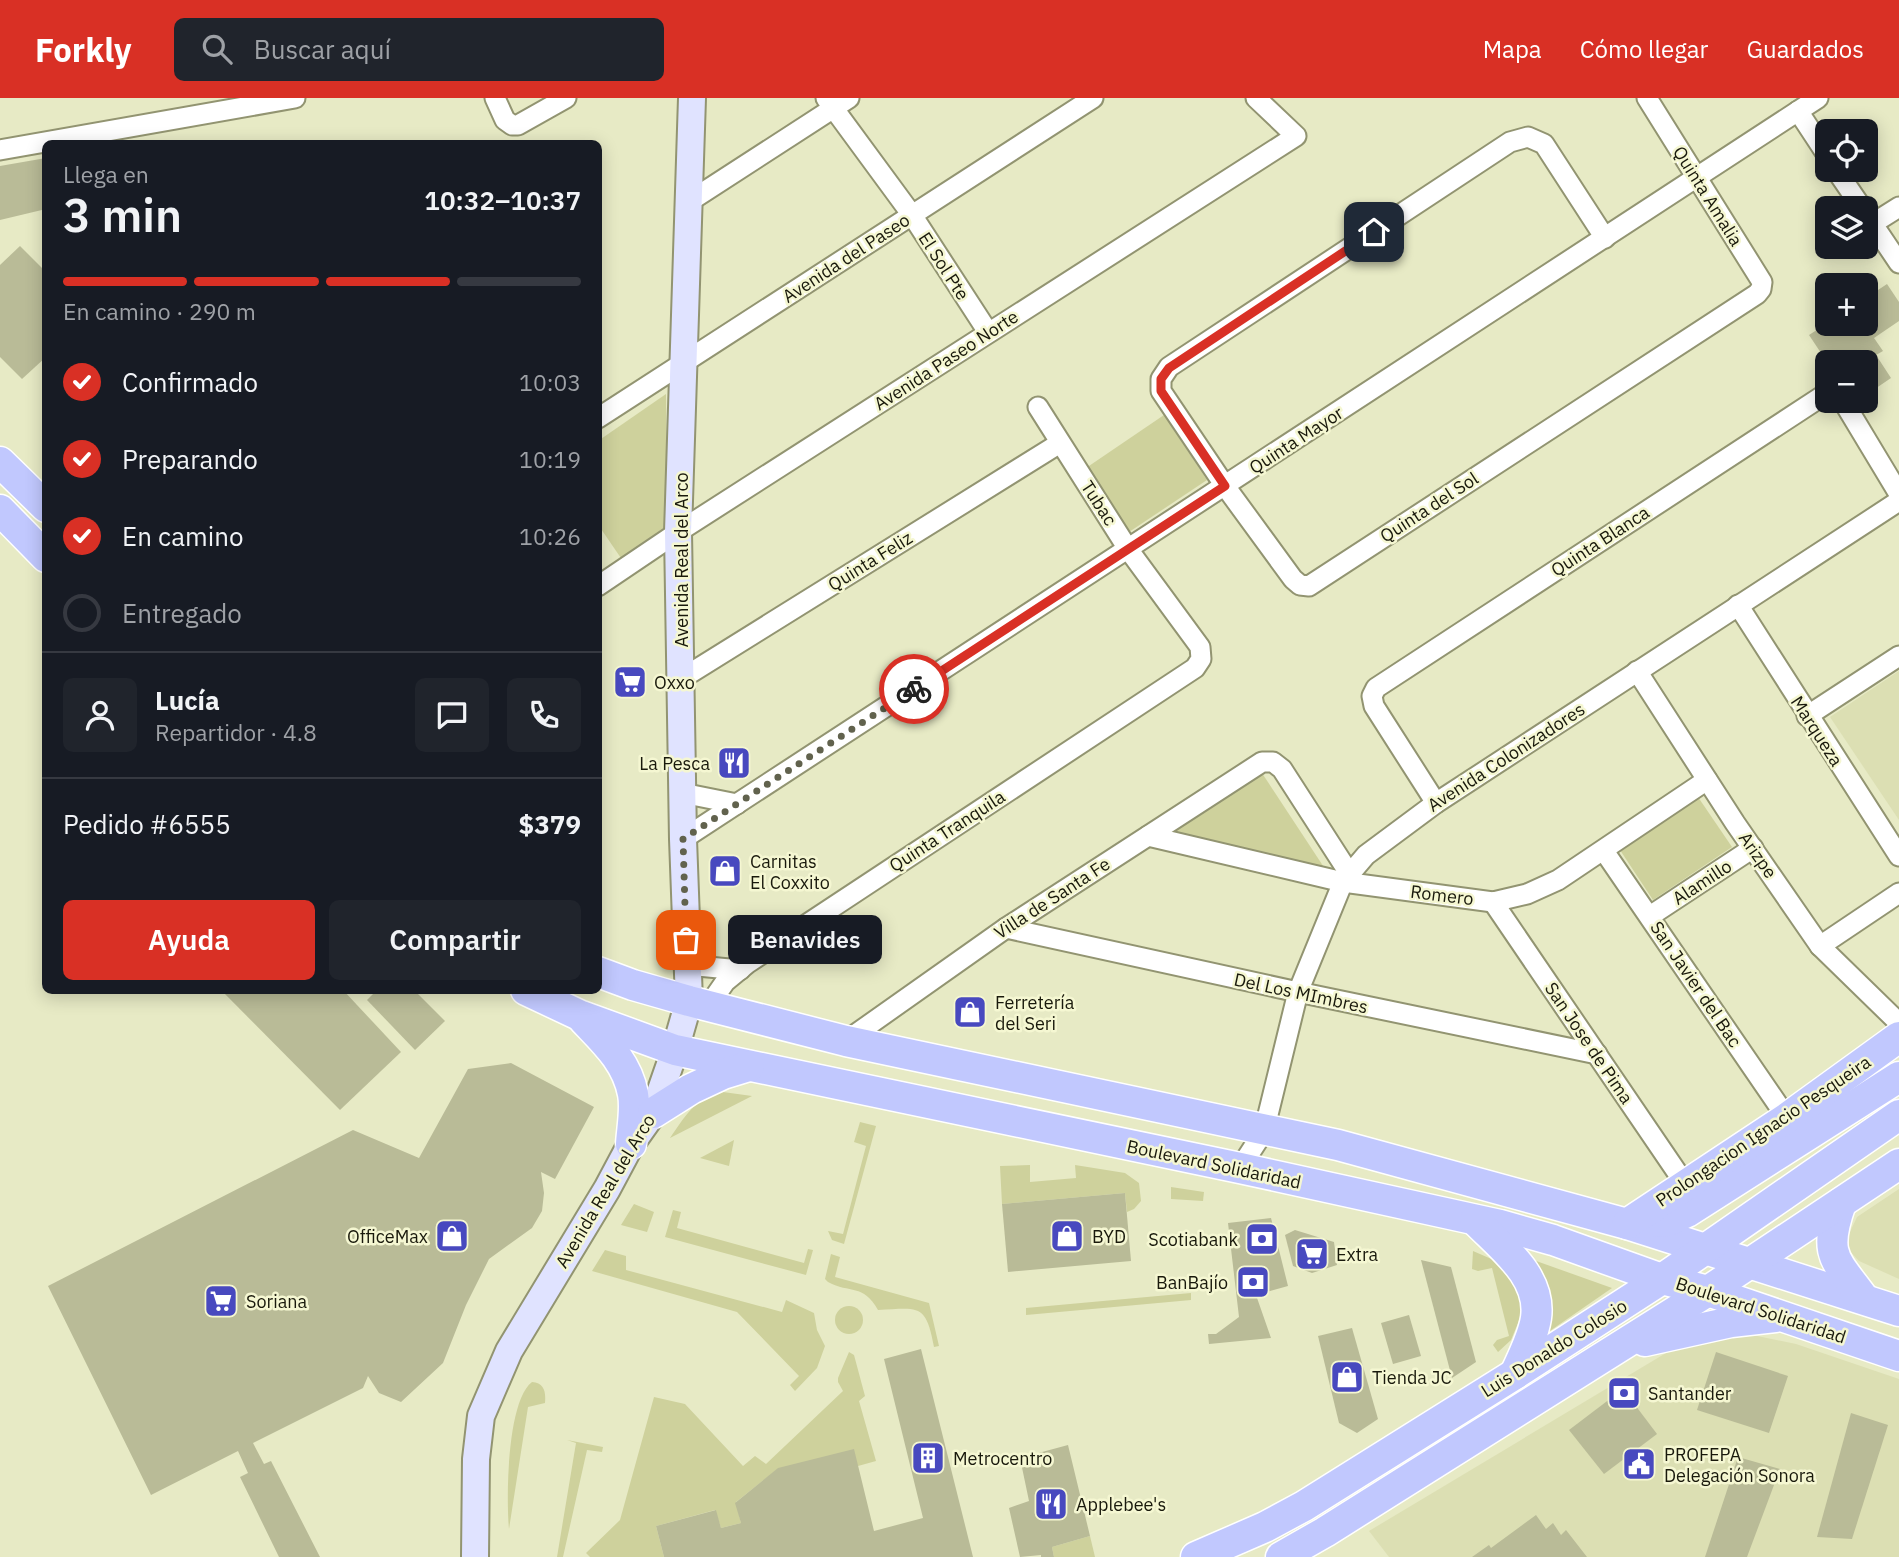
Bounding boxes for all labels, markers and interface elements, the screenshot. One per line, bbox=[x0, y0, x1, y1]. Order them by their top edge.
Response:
search box bbox=[174, 18, 664, 81]
text: Forkly bbox=[35, 28, 132, 71]
icon: search bbox=[198, 30, 236, 68]
text: Buscar aquí bbox=[254, 32, 391, 66]
text: Mapa bbox=[1483, 33, 1542, 65]
text: Cómo llegar bbox=[1580, 33, 1708, 65]
text: Guardados bbox=[1746, 33, 1864, 65]
map controls bbox=[1815, 119, 1878, 413]
button: locate bbox=[1815, 119, 1878, 182]
street label: Quinta Amalia bbox=[1668, 142, 1748, 251]
text: Llega en bbox=[63, 159, 149, 189]
text: 10:32–10:37 bbox=[424, 183, 581, 217]
text: 3 min bbox=[63, 185, 182, 245]
button: layers bbox=[1815, 196, 1878, 259]
pin bbox=[1344, 202, 1404, 262]
street label: Avenida del Paseo bbox=[778, 208, 914, 308]
icon: home bbox=[1355, 213, 1393, 251]
street label: El Sol Pte bbox=[914, 228, 975, 304]
button: + bbox=[1815, 273, 1878, 336]
text: En camino · 290 m bbox=[63, 296, 256, 326]
street label: Avenida Paseo Norte bbox=[869, 305, 1023, 415]
button: − bbox=[1815, 350, 1878, 413]
icon: check bbox=[63, 363, 101, 401]
text: Confirmado bbox=[122, 365, 258, 399]
text: 10:03 bbox=[519, 367, 581, 397]
street label: Quinta Mayor bbox=[1245, 401, 1348, 479]
icon: check bbox=[63, 440, 101, 478]
text: Preparando bbox=[122, 442, 258, 476]
text: 10:19 bbox=[519, 444, 581, 474]
street label: Quinta del Sol bbox=[1375, 467, 1483, 547]
street label: Avenida Real del Arco bbox=[670, 472, 693, 648]
street label: Tubac bbox=[1076, 476, 1122, 530]
street label: Quinta Blanca bbox=[1546, 500, 1654, 581]
icon: check bbox=[63, 517, 101, 555]
text: En camino bbox=[122, 519, 244, 553]
text: 10:26 bbox=[519, 521, 581, 551]
street label: Quinta Feliz bbox=[824, 526, 916, 596]
text: Entregado bbox=[122, 596, 242, 630]
courier bbox=[879, 654, 949, 724]
supermarket icon: Oxxo bbox=[611, 663, 649, 701]
icon: bike bbox=[895, 670, 933, 708]
place label: Oxxo bbox=[654, 671, 695, 694]
button: person bbox=[63, 678, 137, 752]
button: chat bbox=[415, 678, 489, 752]
button: phone bbox=[507, 678, 581, 752]
text: Lucía bbox=[155, 683, 220, 717]
street label: Marqueza bbox=[1786, 692, 1848, 771]
street label: Avenida Colonizadores bbox=[1423, 697, 1589, 817]
text: Repartidor · 4.8 bbox=[155, 717, 317, 747]
restaurant icon: La Pesca bbox=[715, 744, 753, 782]
place label: La Pesca bbox=[639, 752, 710, 775]
street label: Quinta Tranquila bbox=[885, 785, 1010, 877]
text: Pedido #6555 bbox=[63, 807, 231, 841]
text: $379 bbox=[519, 807, 581, 841]
street label: Arizpe bbox=[1734, 827, 1782, 883]
place label: Carnitas El Coxxito bbox=[750, 850, 830, 894]
shop icon: Carnitas El Coxxito bbox=[706, 852, 744, 890]
street label: Villa de Santa Fe bbox=[990, 852, 1114, 944]
street label: Alamillo bbox=[1668, 854, 1736, 910]
street label: Romero bbox=[1409, 880, 1475, 910]
button: Ayuda bbox=[63, 900, 315, 980]
button: Compartir bbox=[329, 900, 581, 980]
pin bbox=[656, 910, 716, 970]
callout: Benavides bbox=[728, 916, 882, 964]
street label: San Javier del Bac bbox=[1645, 917, 1747, 1051]
icon: bag bbox=[667, 921, 705, 959]
text: Benavides bbox=[750, 924, 860, 954]
street label: Del Los MImbres bbox=[1232, 968, 1370, 1018]
street label: San Jose de Pima bbox=[1540, 978, 1638, 1109]
place label: Ferretería del Seri bbox=[995, 991, 1075, 1035]
shop icon: Ferretería del Seri bbox=[951, 993, 989, 1031]
street label: Prolongacion Ignacio Pesqueira bbox=[1651, 1050, 1875, 1212]
street label: Avenida Real del Arco bbox=[550, 1110, 660, 1272]
street label: Boulevard Solidaridad bbox=[1125, 1134, 1303, 1194]
shop icon: OfficeMax bbox=[433, 1217, 471, 1255]
shop icon: BYD bbox=[1048, 1217, 1086, 1255]
bank icon: Scotiabank bbox=[1243, 1220, 1281, 1258]
place label: OfficeMax bbox=[347, 1225, 428, 1248]
place label: BYD bbox=[1092, 1225, 1126, 1248]
place label: Scotiabank bbox=[1148, 1228, 1239, 1251]
supermarket icon: Extra bbox=[1293, 1235, 1331, 1273]
place label: Extra bbox=[1336, 1243, 1378, 1266]
bank icon: BanBajío bbox=[1234, 1263, 1272, 1301]
place label: BanBajío bbox=[1156, 1271, 1228, 1294]
street label: Boulevard Solidaridad bbox=[1673, 1272, 1849, 1348]
supermarket icon: Soriana bbox=[202, 1282, 240, 1320]
place label: Soriana bbox=[246, 1290, 307, 1313]
street label: Luis Donaldo Colosio bbox=[1477, 1294, 1631, 1402]
shop icon: Tienda JC bbox=[1328, 1358, 1366, 1396]
place label: Tienda JC bbox=[1372, 1366, 1452, 1389]
bank icon: Santander bbox=[1605, 1374, 1643, 1412]
place label: Santander bbox=[1648, 1382, 1732, 1405]
building icon: Metrocentro bbox=[909, 1439, 947, 1477]
place label: PROFEPA Delegación Sonora bbox=[1664, 1443, 1815, 1487]
public building icon: PROFEPA Delegación Sonora bbox=[1620, 1445, 1658, 1483]
place label: Metrocentro bbox=[953, 1447, 1052, 1470]
restaurant icon: Applebee's bbox=[1032, 1485, 1070, 1523]
place label: Applebee's bbox=[1076, 1493, 1166, 1516]

